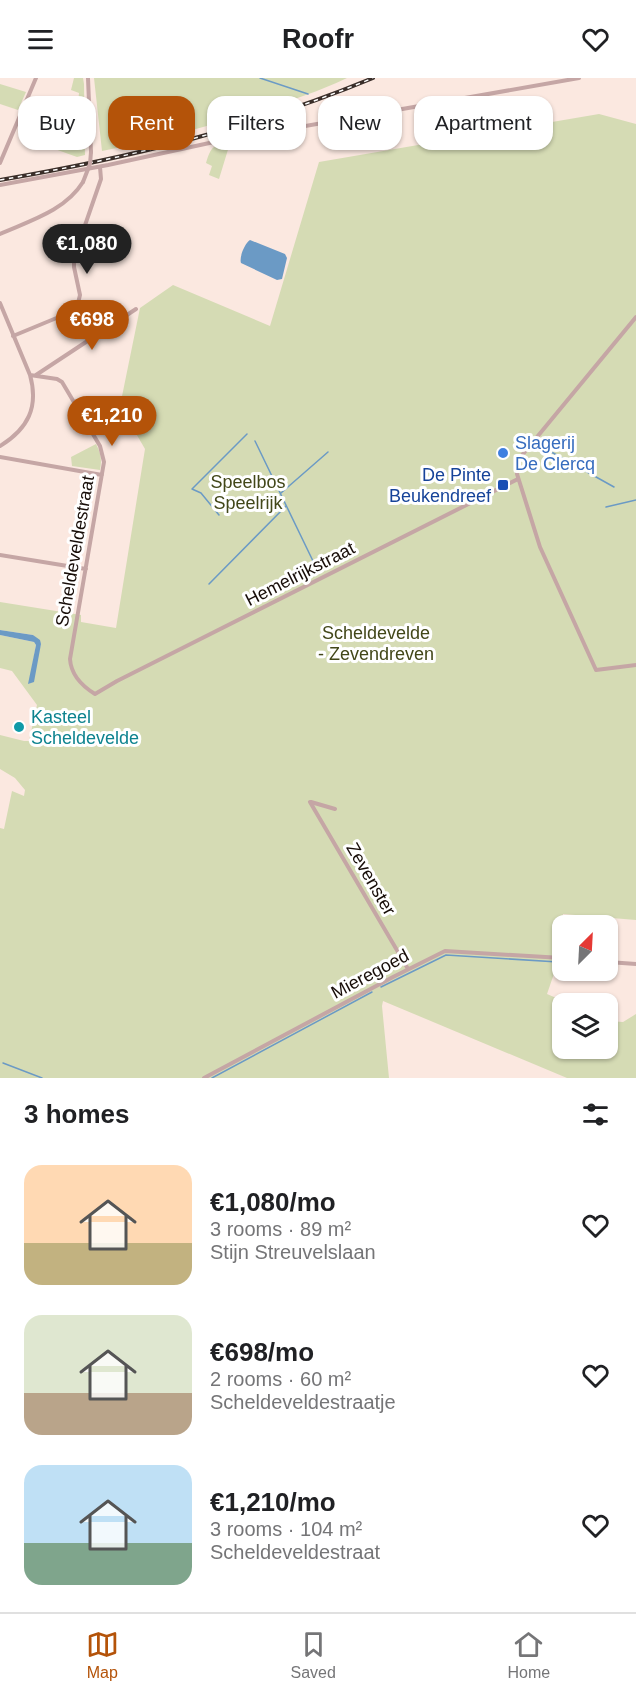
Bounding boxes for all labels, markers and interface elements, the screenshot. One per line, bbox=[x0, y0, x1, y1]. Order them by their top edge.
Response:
icon: menu bbox=[24, 23, 57, 56]
icon: heart bbox=[579, 23, 612, 56]
text: Roofr bbox=[282, 24, 354, 54]
chip: Buy bbox=[18, 96, 96, 150]
chip: Rent bbox=[108, 96, 195, 150]
chip: Filters bbox=[207, 96, 306, 150]
chip: New bbox=[318, 96, 402, 150]
chip: Apartment bbox=[414, 96, 553, 150]
pin: €1,080 bbox=[38, 224, 136, 275]
text: €1,080 bbox=[56, 232, 118, 254]
pin: €698 bbox=[56, 300, 128, 351]
text: €698 bbox=[70, 308, 114, 330]
pin: €1,210 bbox=[63, 396, 161, 447]
text: €1,210 bbox=[81, 404, 143, 426]
place label: Slagerij De Clercq bbox=[515, 433, 595, 474]
marker: Slagerij De Clercq bbox=[496, 446, 510, 460]
place label: De Pinte Beukendreef bbox=[389, 465, 492, 506]
park label: Speelbos Speelrijk bbox=[210, 472, 286, 513]
street label: Scheldeveldestraat bbox=[52, 474, 98, 628]
marker: De Pinte Beukendreef bbox=[496, 478, 510, 492]
street label: Hemelrijkstraat bbox=[242, 538, 358, 610]
park label: Scheldevelde - Zevendreven bbox=[318, 623, 434, 664]
place label: Kasteel Scheldevelde bbox=[31, 707, 139, 748]
marker: Kasteel Scheldevelde bbox=[12, 720, 26, 734]
street label: Zevenster bbox=[342, 839, 400, 919]
north arrow bbox=[552, 915, 618, 981]
map controls bbox=[552, 915, 618, 1059]
street label: Mieregoed bbox=[328, 945, 412, 1003]
button: layers bbox=[552, 993, 618, 1059]
icon: filters bbox=[579, 1098, 612, 1131]
text: 3 homes bbox=[24, 1099, 130, 1129]
text: €1,080/mo bbox=[210, 1187, 336, 1217]
icon: home bbox=[72, 1189, 144, 1261]
icon: heart bbox=[579, 1209, 612, 1242]
text: 3 rooms · 89 m² bbox=[210, 1218, 351, 1240]
text: Stijn Streuvelslaan bbox=[210, 1241, 376, 1263]
text: €698/mo bbox=[210, 1337, 314, 1367]
icon: home bbox=[72, 1339, 144, 1411]
icon: heart bbox=[579, 1359, 612, 1392]
text: 2 rooms · 60 m² bbox=[210, 1368, 351, 1390]
text: Scheldeveldestraatje bbox=[210, 1391, 396, 1413]
text: €1,210/mo bbox=[210, 1487, 336, 1517]
icon: home bbox=[72, 1489, 144, 1561]
icon: heart bbox=[579, 1509, 612, 1542]
text: 3 rooms · 104 m² bbox=[210, 1518, 362, 1540]
text: Scheldeveldestraat bbox=[210, 1541, 380, 1563]
tab: Map bbox=[86, 1628, 119, 1682]
tab: Saved bbox=[290, 1628, 336, 1682]
tab: Home bbox=[507, 1628, 550, 1682]

